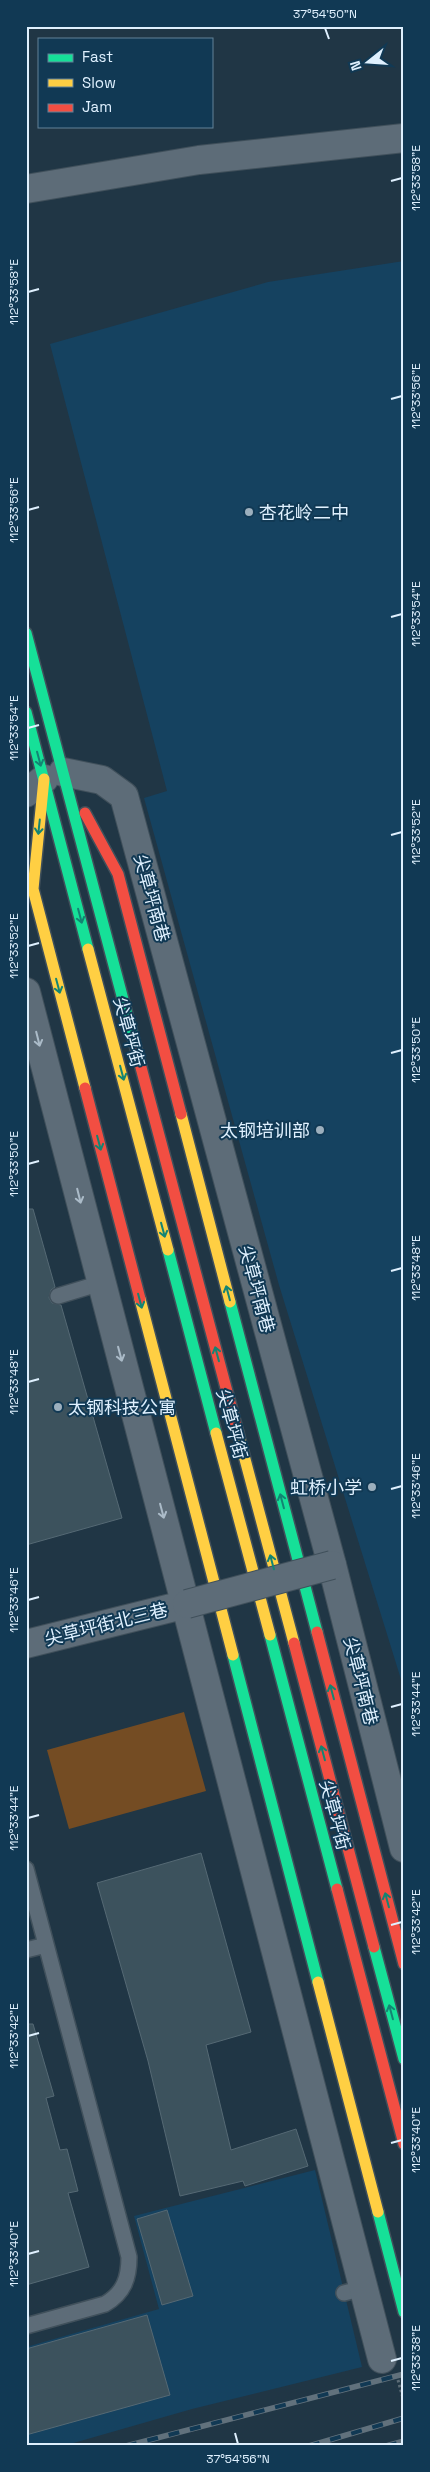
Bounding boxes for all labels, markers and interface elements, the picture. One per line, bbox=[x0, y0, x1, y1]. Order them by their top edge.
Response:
text: 37°54'50"N bbox=[293, 6, 357, 22]
legend bbox=[38, 38, 212, 128]
north arrow bbox=[342, 38, 392, 88]
text: Fast bbox=[82, 47, 113, 66]
text: N bbox=[346, 59, 366, 73]
text: Slow bbox=[82, 73, 116, 92]
text: Jam bbox=[82, 97, 112, 116]
text: 112°33'58"E bbox=[408, 145, 424, 211]
text: 112°33'58"E bbox=[6, 259, 22, 325]
text: 112°33'56"E bbox=[408, 363, 424, 429]
text: 112°33'56"E bbox=[6, 477, 22, 543]
place label: 杏花岭二中 bbox=[259, 501, 349, 524]
marker: 杏花岭二中 bbox=[243, 506, 255, 518]
text: 112°33'54"E bbox=[408, 581, 424, 647]
text: 112°33'54"E bbox=[6, 695, 22, 761]
one-way arrow bbox=[34, 751, 44, 767]
text: 112°33'52"E bbox=[408, 799, 424, 865]
one-way arrow bbox=[34, 819, 44, 835]
street label: 尖草坪南巷 bbox=[129, 852, 175, 944]
one-way arrow bbox=[76, 908, 85, 924]
text: 112°33'52"E bbox=[6, 913, 22, 979]
one-way arrow bbox=[54, 978, 63, 994]
street label: 尖草坪街 bbox=[109, 994, 149, 1070]
text: 112°33'50"E bbox=[408, 1017, 424, 1083]
one-way arrow bbox=[34, 1031, 44, 1047]
one-way arrow bbox=[117, 1065, 127, 1081]
place label: 太钢培训部 bbox=[220, 1119, 310, 1142]
marker: 太钢培训部 bbox=[314, 1124, 326, 1136]
text: 112°33'50"E bbox=[6, 1131, 22, 1197]
one-way arrow bbox=[95, 1135, 104, 1151]
one-way arrow bbox=[75, 1188, 84, 1204]
one-way arrow bbox=[159, 1222, 168, 1238]
text: 112°33'48"E bbox=[408, 1235, 424, 1301]
street label: 尖草坪南巷 bbox=[234, 1243, 280, 1335]
one-way arrow bbox=[222, 1285, 232, 1301]
one-way arrow bbox=[136, 1292, 145, 1308]
one-way arrow bbox=[116, 1345, 125, 1361]
one-way arrow bbox=[212, 1347, 222, 1363]
text: 112°33'48"E bbox=[6, 1349, 22, 1415]
street label: 尖草坪街 bbox=[212, 1386, 252, 1462]
place label: 太钢科技公寓 bbox=[68, 1396, 176, 1419]
marker: 太钢科技公寓 bbox=[52, 1401, 64, 1413]
text: 112°33'46"E bbox=[408, 1453, 424, 1519]
place label: 虹桥小学 bbox=[290, 1476, 362, 1499]
marker: 虹桥小学 bbox=[366, 1481, 378, 1493]
one-way arrow bbox=[277, 1493, 286, 1509]
one-way arrow bbox=[158, 1502, 167, 1518]
one-way arrow bbox=[267, 1554, 277, 1570]
text: 112°33'46"E bbox=[6, 1567, 22, 1633]
street label: 尖草坪街北三巷 bbox=[42, 1598, 170, 1650]
street label: 尖草坪南巷 bbox=[339, 1635, 383, 1727]
text: 112°33'44"E bbox=[408, 1671, 424, 1737]
one-way arrow bbox=[327, 1684, 337, 1700]
one-way arrow bbox=[318, 1745, 327, 1761]
street label: 尖草坪街 bbox=[315, 1777, 355, 1853]
text: 112°33'44"E bbox=[6, 1785, 22, 1851]
text: 112°33'42"E bbox=[408, 1889, 424, 1955]
one-way arrow bbox=[382, 1892, 391, 1908]
text: 112°33'42"E bbox=[6, 2003, 22, 2069]
one-way arrow bbox=[386, 2004, 396, 2020]
text: 112°33'40"E bbox=[408, 2107, 424, 2173]
text: 112°33'40"E bbox=[6, 2221, 22, 2287]
text: 112°33'38"E bbox=[408, 2325, 424, 2391]
text: 37°54'56"N bbox=[206, 2451, 270, 2467]

